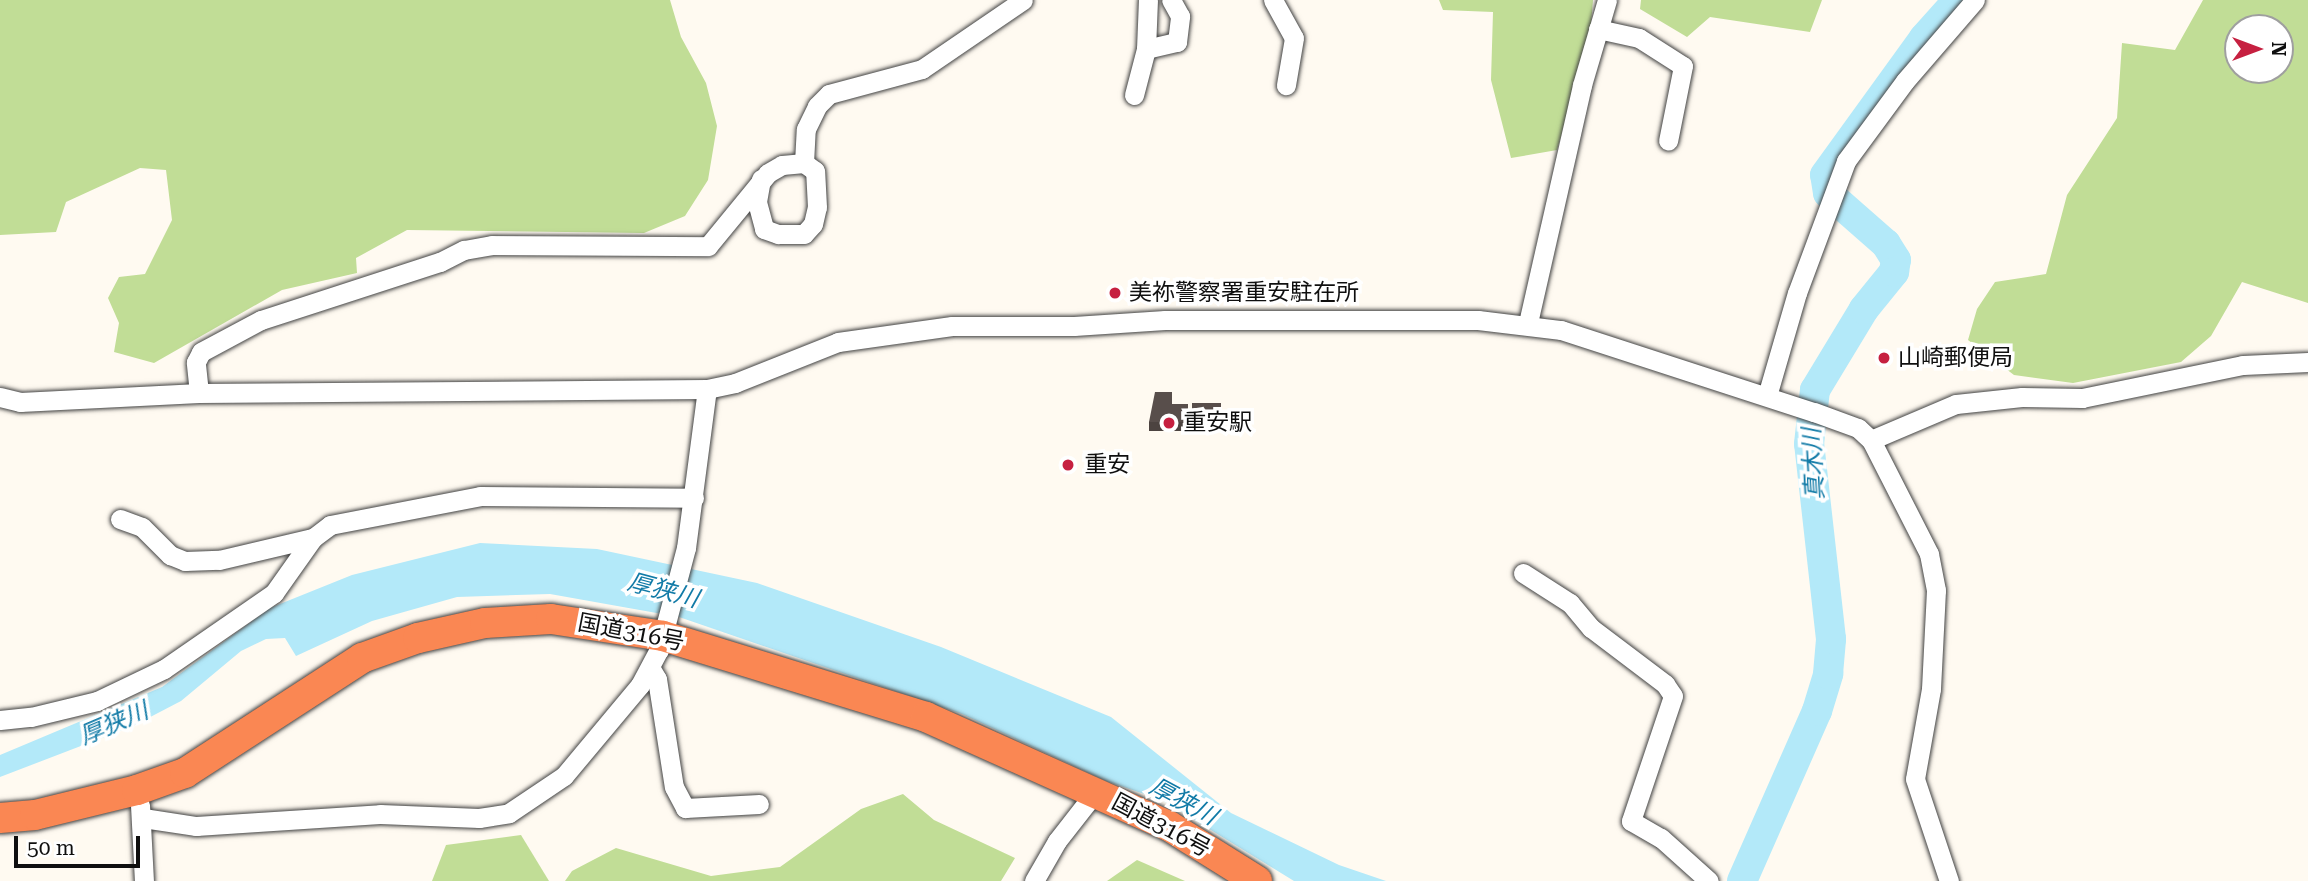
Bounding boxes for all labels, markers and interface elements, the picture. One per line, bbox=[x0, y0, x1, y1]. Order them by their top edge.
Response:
north arrow bbox=[2224, 14, 2294, 84]
text: N bbox=[2267, 42, 2290, 56]
place label: 美祢警察署重安駐在所 bbox=[1129, 279, 1359, 307]
marker: 美祢警察署重安駐在所 bbox=[1107, 285, 1123, 301]
place label: 山崎郵便局 bbox=[1898, 344, 2013, 372]
marker: 山崎郵便局 bbox=[1876, 350, 1892, 366]
place label: 重安駅 bbox=[1183, 409, 1252, 437]
marker: 重安駅 bbox=[1161, 415, 1177, 431]
water label: 真木川 bbox=[1798, 427, 1830, 501]
place label: 重安 bbox=[1084, 451, 1130, 479]
marker: 重安 bbox=[1058, 455, 1078, 475]
water label: 厚狭川 bbox=[624, 568, 702, 614]
street label: 国道316号 bbox=[576, 609, 686, 657]
water label: 厚狭川 bbox=[75, 697, 153, 751]
water label: 厚狭川 bbox=[1144, 772, 1222, 832]
street label: 国道316号 bbox=[1107, 789, 1215, 863]
scale bar bbox=[18, 822, 144, 866]
text: 50 m bbox=[27, 836, 75, 860]

